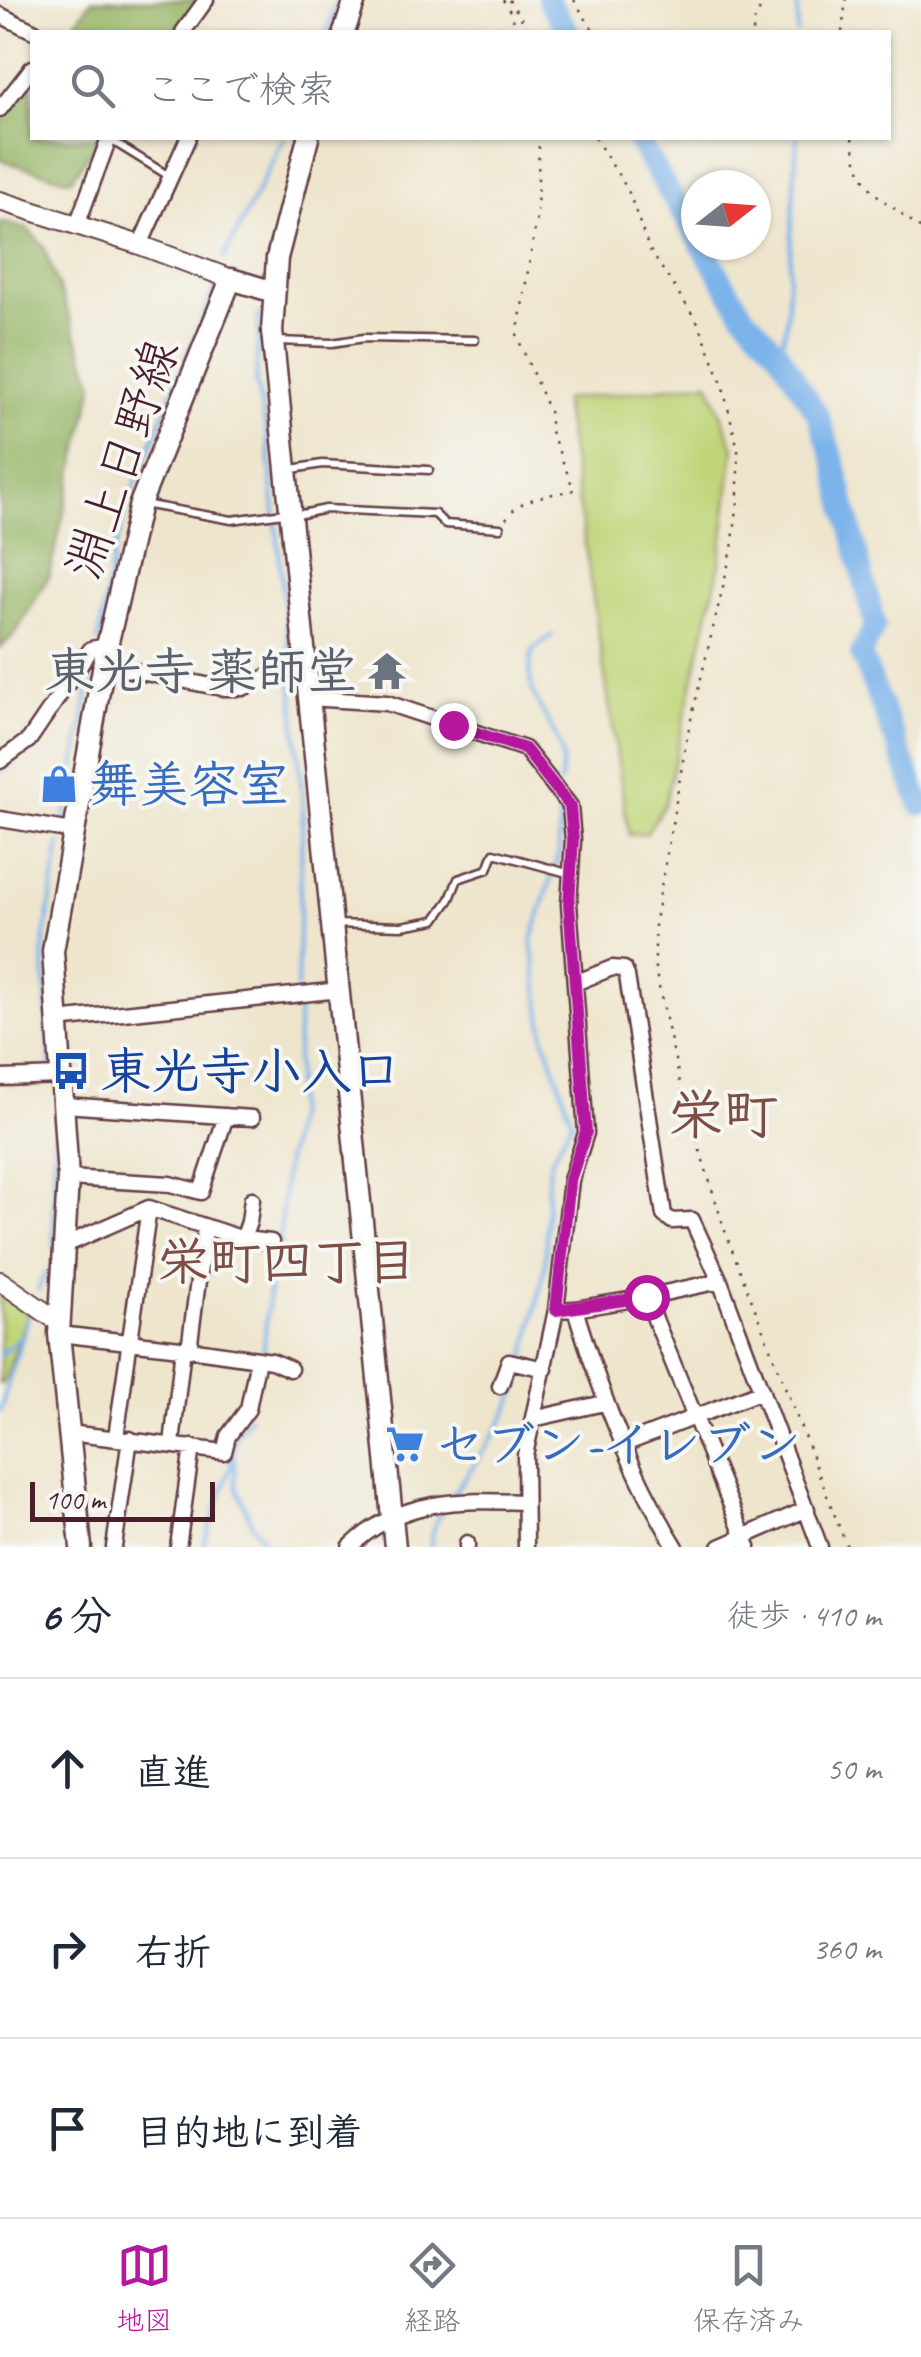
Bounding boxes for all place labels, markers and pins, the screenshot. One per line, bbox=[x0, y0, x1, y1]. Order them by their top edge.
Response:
place label: 東光寺 薬師堂 bbox=[45, 640, 357, 703]
temple icon: 東光寺 薬師堂 bbox=[366, 650, 408, 692]
place label: 舞美容室 bbox=[89, 753, 289, 816]
shop icon: 舞美容室 bbox=[38, 763, 80, 805]
place label: 東光寺小入口 bbox=[101, 1040, 401, 1103]
bus stop icon: 東光寺小入口 bbox=[50, 1050, 92, 1092]
place label: セブン-イレブン bbox=[435, 1413, 801, 1476]
supermarket icon: セブン-イレブン bbox=[384, 1423, 426, 1465]

